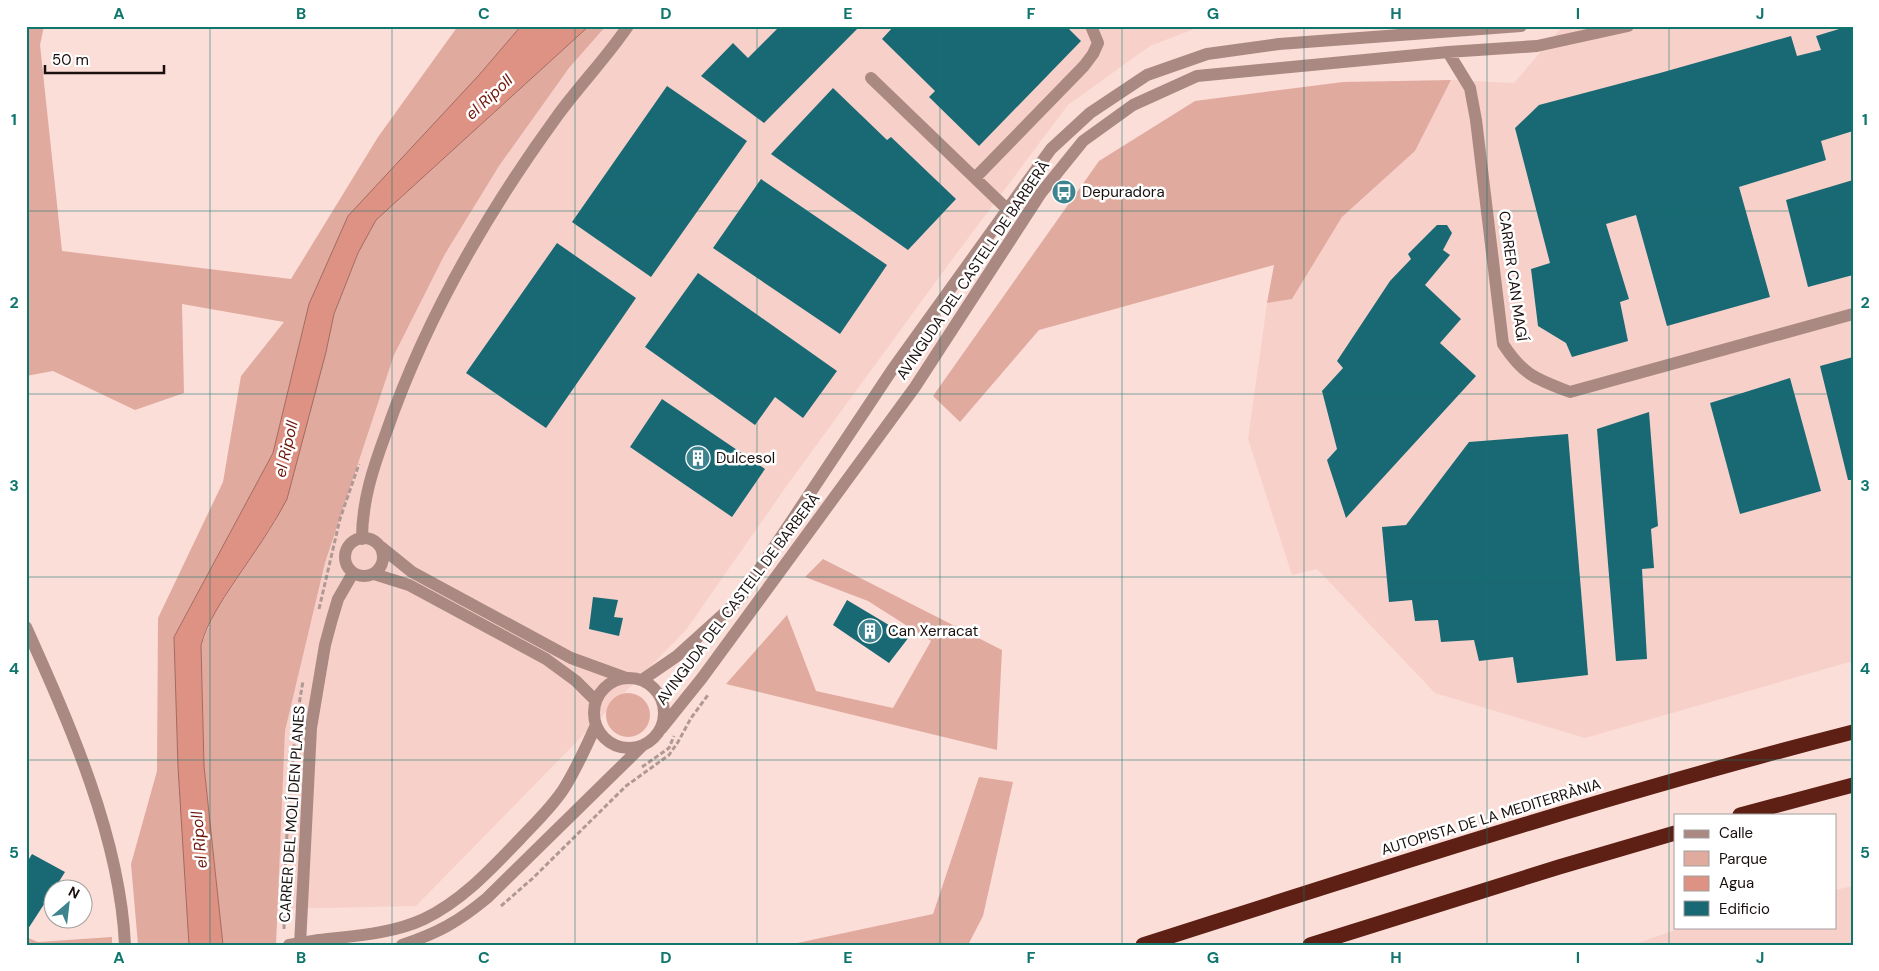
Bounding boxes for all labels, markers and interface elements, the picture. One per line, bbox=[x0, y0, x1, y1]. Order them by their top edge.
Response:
text: A bbox=[113, 3, 125, 24]
text: B bbox=[296, 3, 306, 24]
text: C bbox=[478, 3, 490, 24]
text: D bbox=[660, 3, 672, 24]
text: E bbox=[843, 3, 853, 24]
text: F bbox=[1027, 3, 1036, 24]
text: G bbox=[1207, 3, 1219, 24]
text: H bbox=[1390, 3, 1402, 24]
text: I bbox=[1576, 3, 1580, 24]
text: J bbox=[1756, 3, 1764, 24]
scale bar bbox=[45, 42, 164, 74]
text: 50 m bbox=[52, 50, 89, 70]
water label: el Ripoll bbox=[461, 70, 517, 124]
text: 1 bbox=[11, 109, 17, 130]
text: 1 bbox=[1862, 109, 1868, 130]
street label: AVINGUDA DEL CASTELL DE BARBERÀ bbox=[892, 156, 1054, 384]
bus stop icon: Depuradora bbox=[1051, 179, 1077, 205]
place label: Depuradora bbox=[1082, 182, 1165, 202]
street label: CARRER CAN MAGÍ bbox=[1494, 210, 1532, 343]
text: 2 bbox=[9, 292, 19, 313]
text: 2 bbox=[1860, 292, 1870, 313]
water label: el Ripoll bbox=[269, 418, 303, 479]
building icon: Dulcesol bbox=[685, 445, 711, 471]
place label: Dulcesol bbox=[716, 448, 775, 468]
text: 3 bbox=[9, 475, 19, 496]
text: 3 bbox=[1860, 475, 1870, 496]
street label: AVINGUDA DEL CASTELL DE BARBERÀ bbox=[652, 489, 824, 709]
building icon: Can Xerracat bbox=[857, 618, 883, 644]
place label: Can Xerracat bbox=[888, 621, 978, 641]
text: 4 bbox=[9, 658, 19, 679]
text: 4 bbox=[1860, 658, 1870, 679]
street label: CARRER DEL MOLÍ DEN PLANES bbox=[274, 705, 310, 923]
street label: AUTOPISTA DE LA MEDITERRÀNIA bbox=[1379, 774, 1603, 860]
water label: el Ripoll bbox=[186, 810, 212, 869]
legend bbox=[1674, 814, 1836, 928]
text: Calle bbox=[1719, 823, 1753, 843]
text: 5 bbox=[9, 842, 19, 863]
text: 5 bbox=[1860, 842, 1870, 863]
text: Parque bbox=[1719, 849, 1767, 869]
text: Agua bbox=[1719, 873, 1754, 893]
north arrow bbox=[42, 878, 92, 928]
text: N bbox=[65, 882, 83, 903]
text: Edificio bbox=[1719, 899, 1770, 919]
text: A bbox=[113, 947, 125, 968]
text: B bbox=[296, 947, 306, 968]
text: C bbox=[478, 947, 490, 968]
text: D bbox=[660, 947, 672, 968]
text: E bbox=[843, 947, 853, 968]
text: F bbox=[1027, 947, 1036, 968]
text: G bbox=[1207, 947, 1219, 968]
text: H bbox=[1390, 947, 1402, 968]
text: I bbox=[1576, 947, 1580, 968]
text: J bbox=[1756, 947, 1764, 968]

